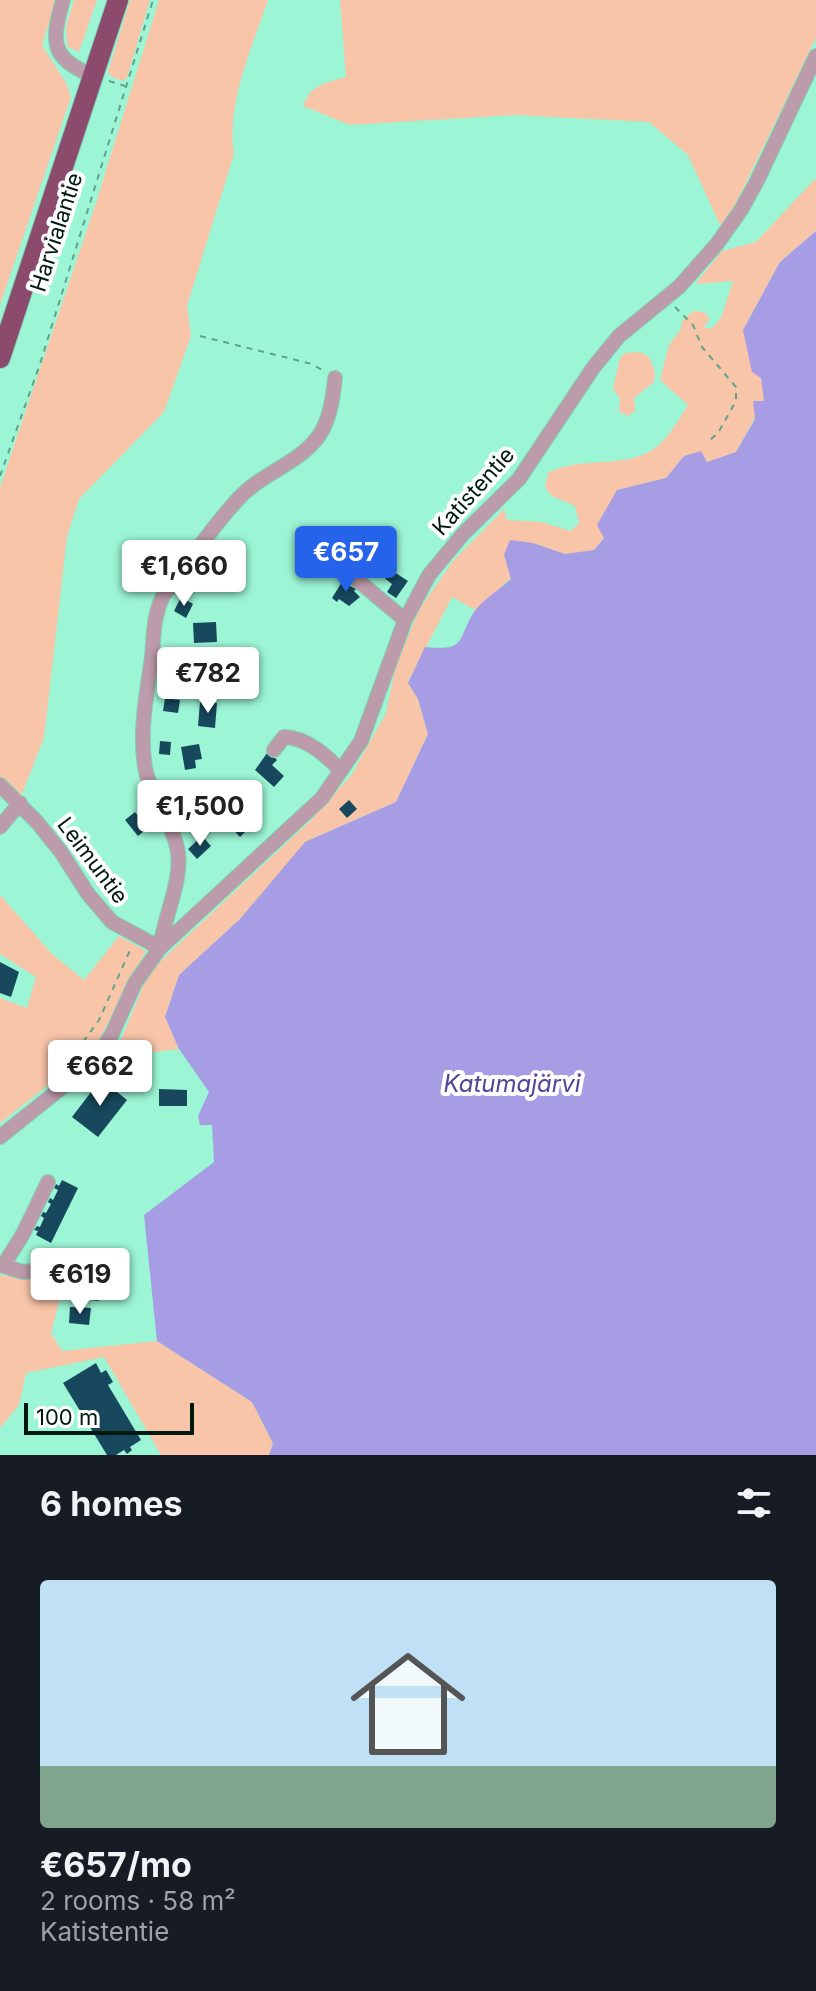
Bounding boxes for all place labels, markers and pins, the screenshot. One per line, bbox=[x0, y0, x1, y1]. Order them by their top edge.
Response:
pin: €657 bbox=[299, 526, 393, 594]
pin: €1,660 bbox=[119, 540, 249, 608]
pin: €782 bbox=[161, 647, 255, 715]
pin: €1,500 bbox=[135, 780, 265, 848]
pin: €662 bbox=[53, 1040, 147, 1108]
pin: €619 bbox=[33, 1248, 127, 1316]

